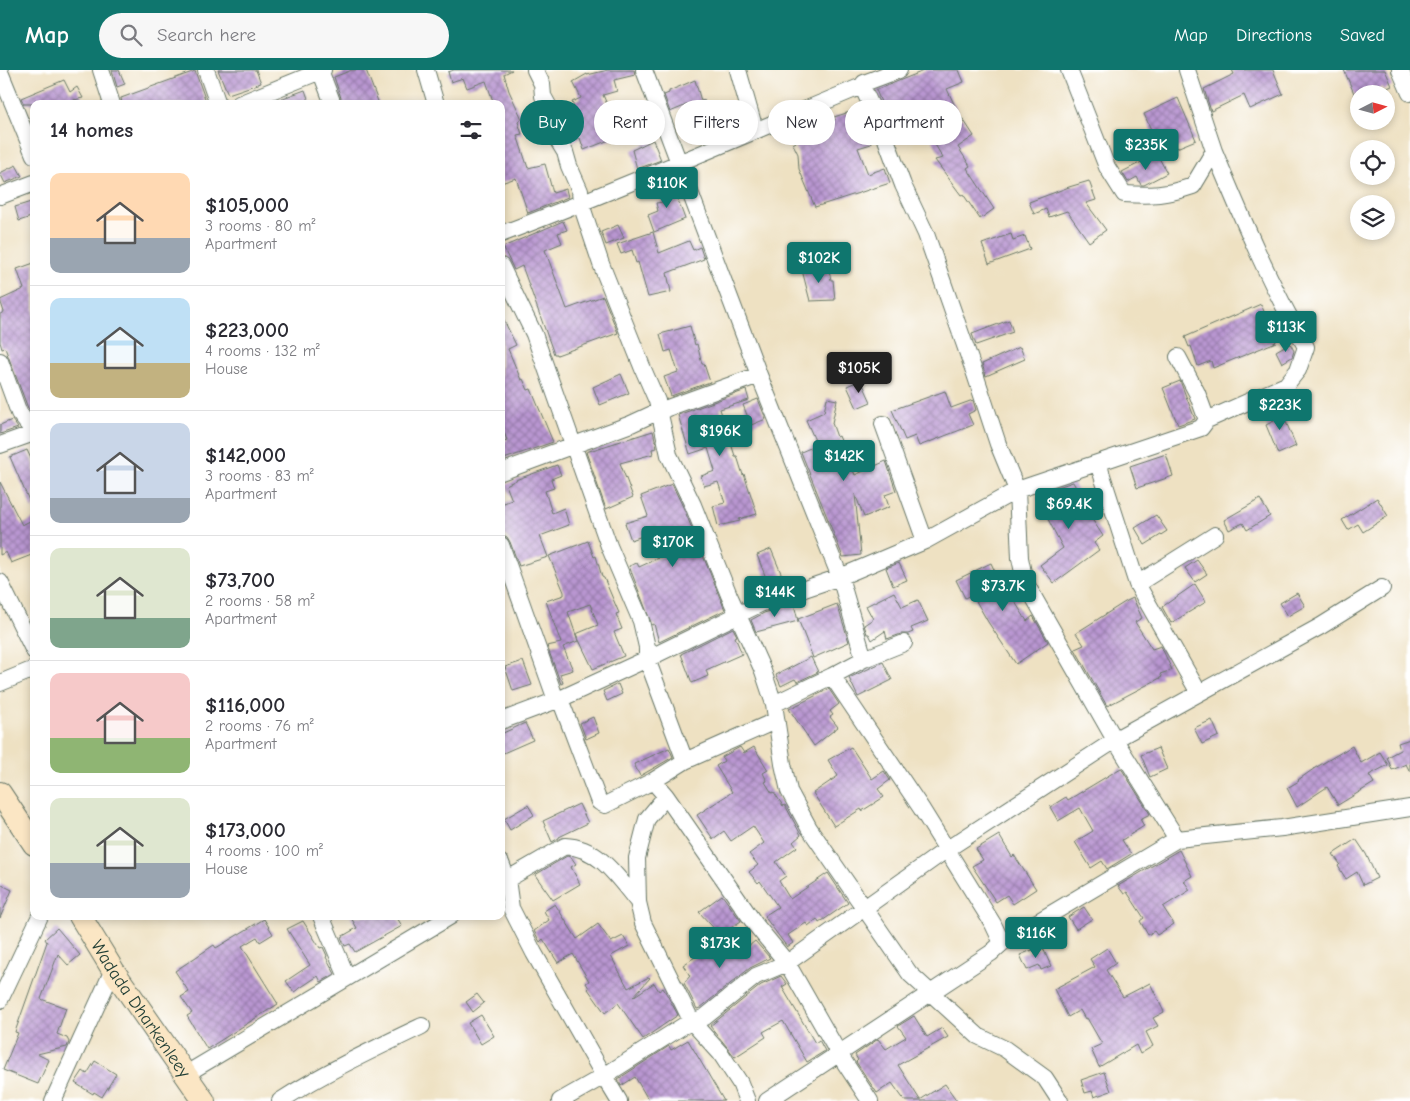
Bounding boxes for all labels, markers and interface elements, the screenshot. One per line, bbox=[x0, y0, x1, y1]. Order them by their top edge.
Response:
search box bbox=[99, 13, 449, 58]
text: Map bbox=[25, 21, 69, 49]
icon: search bbox=[117, 21, 145, 49]
text: Search here bbox=[157, 24, 256, 46]
text: Map bbox=[1174, 25, 1208, 46]
text: Directions bbox=[1236, 25, 1312, 46]
text: Saved bbox=[1340, 25, 1385, 46]
north arrow bbox=[1350, 85, 1395, 130]
map controls bbox=[1350, 85, 1395, 240]
chip: Buy bbox=[520, 100, 584, 145]
chip: Rent bbox=[594, 100, 665, 145]
chip: Filters bbox=[675, 100, 758, 145]
chip: New bbox=[768, 100, 835, 145]
chip: Apartment bbox=[845, 100, 962, 145]
icon: filters bbox=[457, 116, 485, 144]
text: 14 homes bbox=[50, 118, 133, 142]
pin: $235K bbox=[1111, 128, 1181, 171]
text: $235K bbox=[1125, 136, 1168, 154]
button: locate bbox=[1350, 140, 1395, 185]
pin: $110K bbox=[632, 166, 702, 209]
text: $110K bbox=[647, 174, 687, 192]
icon: home bbox=[90, 193, 150, 253]
text: $105,000 bbox=[205, 193, 289, 217]
button: layers bbox=[1350, 195, 1395, 240]
text: 3 rooms · 80 m² bbox=[205, 217, 315, 235]
text: Apartment bbox=[205, 235, 277, 253]
pin: $102K bbox=[784, 242, 854, 284]
text: $102K bbox=[798, 249, 840, 267]
pin: $113K bbox=[1251, 310, 1321, 353]
icon: home bbox=[90, 318, 150, 378]
text: $223,000 bbox=[205, 318, 289, 342]
text: $113K bbox=[1266, 318, 1306, 336]
text: 4 rooms · 132 m² bbox=[205, 342, 320, 360]
pin: $105K bbox=[824, 352, 894, 394]
text: $105K bbox=[838, 359, 880, 377]
text: House bbox=[205, 360, 248, 378]
pin: $223K bbox=[1245, 388, 1315, 431]
text: $223K bbox=[1259, 396, 1301, 414]
pin: $196K bbox=[685, 414, 755, 457]
text: $196K bbox=[699, 422, 741, 440]
pin: $142K bbox=[809, 440, 879, 482]
icon: home bbox=[90, 443, 150, 503]
text: $142,000 bbox=[205, 443, 286, 467]
text: $142K bbox=[824, 447, 864, 465]
text: 3 rooms · 83 m² bbox=[205, 467, 314, 485]
text: Apartment bbox=[205, 485, 277, 503]
pin: $69.4K bbox=[1028, 488, 1110, 530]
text: $69.4K bbox=[1046, 495, 1092, 513]
pin: $170K bbox=[638, 526, 708, 568]
text: $170K bbox=[652, 533, 694, 551]
icon: home bbox=[90, 568, 150, 628]
text: $73,700 bbox=[205, 568, 275, 592]
pin: $73.7K bbox=[962, 570, 1044, 612]
pin: $144K bbox=[740, 576, 810, 618]
text: $73.7K bbox=[981, 577, 1025, 595]
text: $144K bbox=[755, 583, 795, 601]
text: 2 rooms · 58 m² bbox=[205, 592, 315, 610]
text: Apartment bbox=[205, 610, 277, 628]
icon: home bbox=[90, 693, 150, 753]
text: $116,000 bbox=[205, 693, 285, 717]
text: 2 rooms · 76 m² bbox=[205, 717, 314, 735]
text: Apartment bbox=[205, 735, 277, 753]
icon: home bbox=[90, 818, 150, 878]
text: $173,000 bbox=[205, 818, 286, 842]
text: 4 rooms · 100 m² bbox=[205, 842, 323, 860]
text: House bbox=[205, 860, 248, 878]
pin: $116K bbox=[1001, 916, 1071, 959]
text: $116K bbox=[1016, 924, 1056, 942]
pin: $173K bbox=[685, 926, 755, 969]
text: $173K bbox=[700, 934, 740, 952]
street label: Wadada Dharkenleey bbox=[86, 936, 195, 1083]

